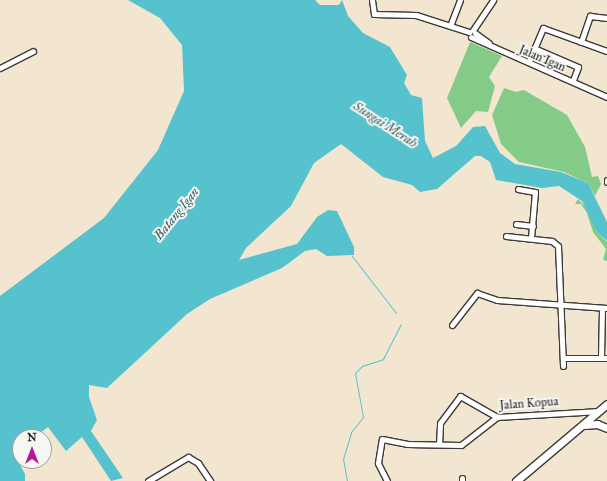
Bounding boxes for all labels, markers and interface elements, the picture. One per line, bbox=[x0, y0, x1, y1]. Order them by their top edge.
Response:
street label: Jalan Igan bbox=[517, 43, 567, 75]
water label: Sungai Merah bbox=[350, 99, 420, 151]
water label: Batang Igan bbox=[151, 185, 203, 243]
street label: Jalan Kopua bbox=[499, 395, 559, 413]
north arrow bbox=[12, 429, 52, 469]
text: N bbox=[27, 431, 37, 444]

